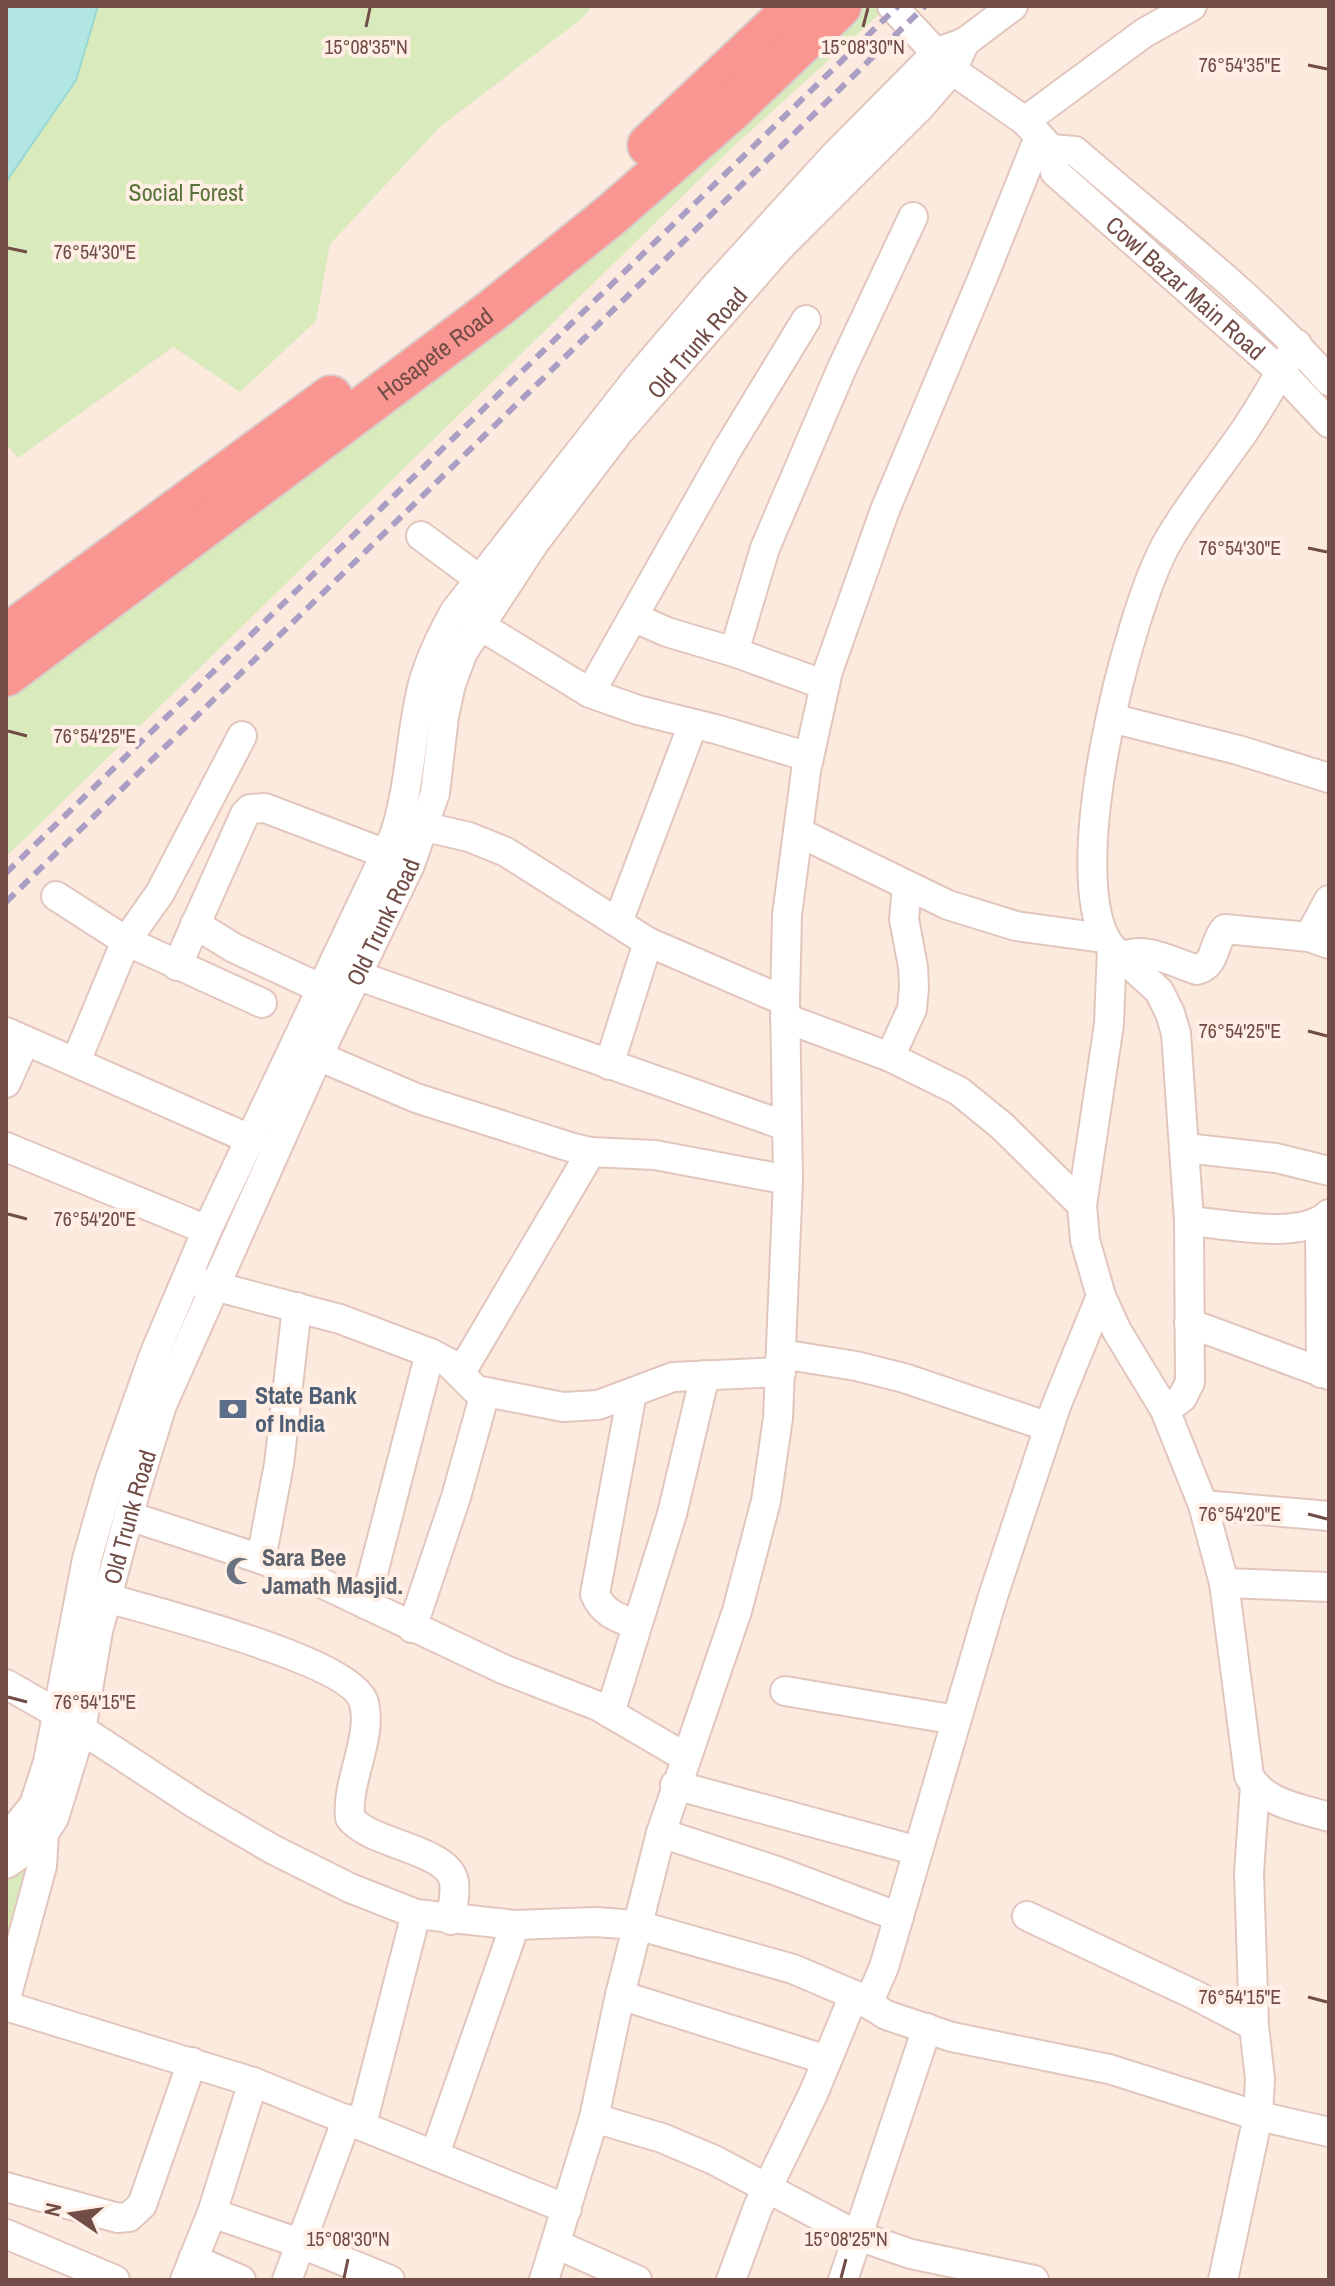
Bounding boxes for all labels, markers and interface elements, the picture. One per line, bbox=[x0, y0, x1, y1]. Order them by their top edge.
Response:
text: 15°08'35"N bbox=[324, 33, 408, 60]
text: 15°08'30"N bbox=[821, 33, 905, 60]
text: 76°54'35"E bbox=[1199, 51, 1281, 78]
park label: Social Forest bbox=[129, 176, 244, 208]
street label: Cowl Bazar Main Road bbox=[1099, 209, 1272, 367]
text: 76°54'30"E bbox=[54, 238, 136, 265]
street label: Old Trunk Road bbox=[639, 280, 754, 405]
street label: Hosapete Road bbox=[371, 300, 499, 407]
text: 76°54'30"E bbox=[1199, 534, 1281, 561]
text: 76°54'25"E bbox=[54, 722, 136, 749]
street label: Old Trunk Road bbox=[338, 854, 427, 991]
text: 76°54'25"E bbox=[1199, 1017, 1281, 1044]
text: 76°54'20"E bbox=[54, 1205, 136, 1232]
place label: State Bank of India bbox=[255, 1379, 357, 1439]
bank icon: State Bank of India bbox=[218, 1394, 248, 1424]
street label: Old Trunk Road bbox=[95, 1446, 163, 1588]
text: 76°54'20"E bbox=[1199, 1500, 1281, 1527]
place label: Sara Bee Jamath Masjid. bbox=[262, 1541, 403, 1601]
mosque icon: Sara Bee Jamath Masjid. bbox=[225, 1556, 255, 1586]
text: 76°54'15"E bbox=[54, 1688, 136, 1715]
text: 76°54'15"E bbox=[1199, 1983, 1281, 2010]
north arrow bbox=[32, 2174, 112, 2254]
text: N bbox=[36, 2200, 69, 2219]
text: 15°08'30"N bbox=[306, 2225, 390, 2252]
text: 15°08'25"N bbox=[804, 2225, 888, 2252]

